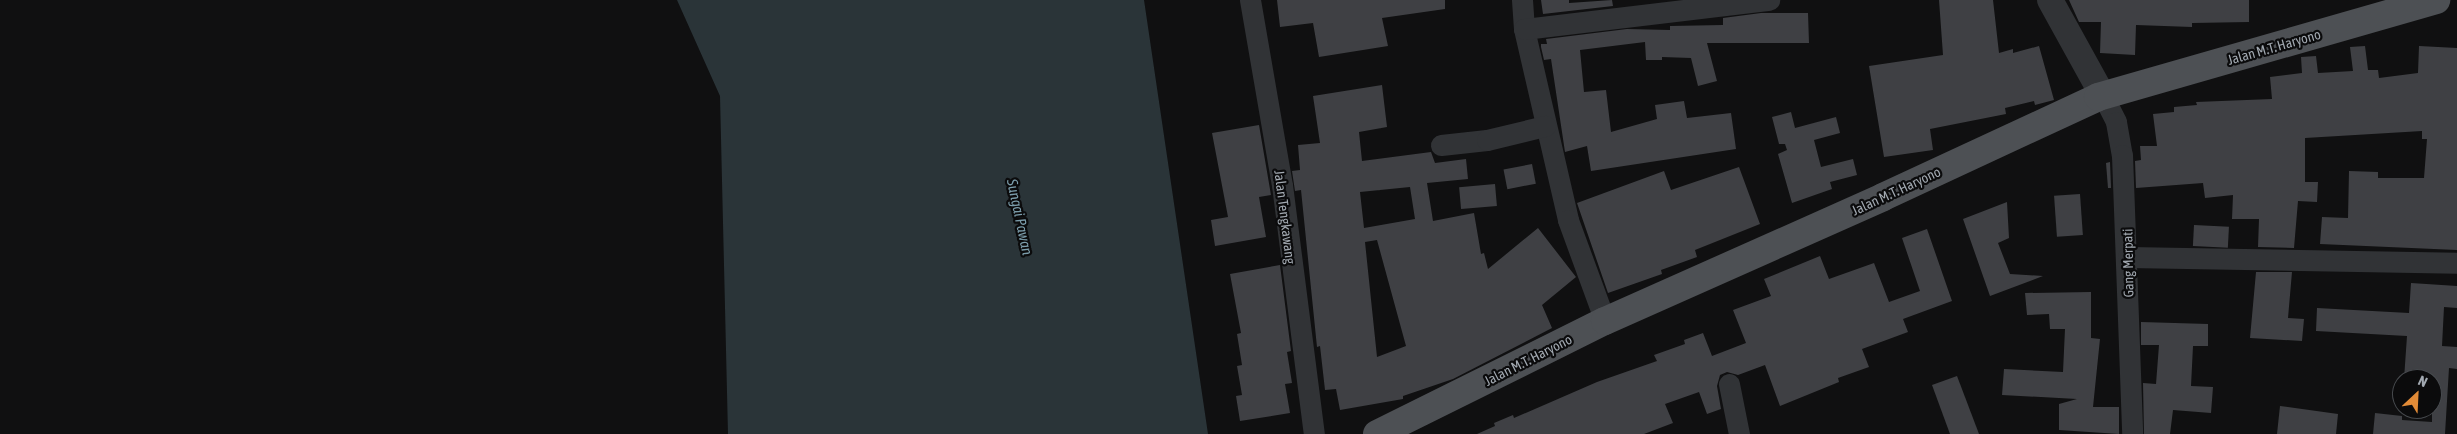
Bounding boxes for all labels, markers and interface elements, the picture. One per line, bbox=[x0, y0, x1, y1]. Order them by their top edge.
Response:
street label: Jalan M.T. Haryono bbox=[2226, 26, 2322, 68]
street label: Jalan M.T. Haryono bbox=[1849, 163, 1943, 219]
street label: Jalan Tengkawang bbox=[1271, 169, 1299, 265]
water label: Sungai Pawan bbox=[1003, 177, 1037, 257]
street label: Gang Merpati bbox=[2119, 228, 2137, 298]
street label: Jalan M.T. Haryono bbox=[1481, 331, 1575, 389]
north arrow bbox=[2392, 369, 2442, 419]
text: N bbox=[2416, 372, 2430, 390]

